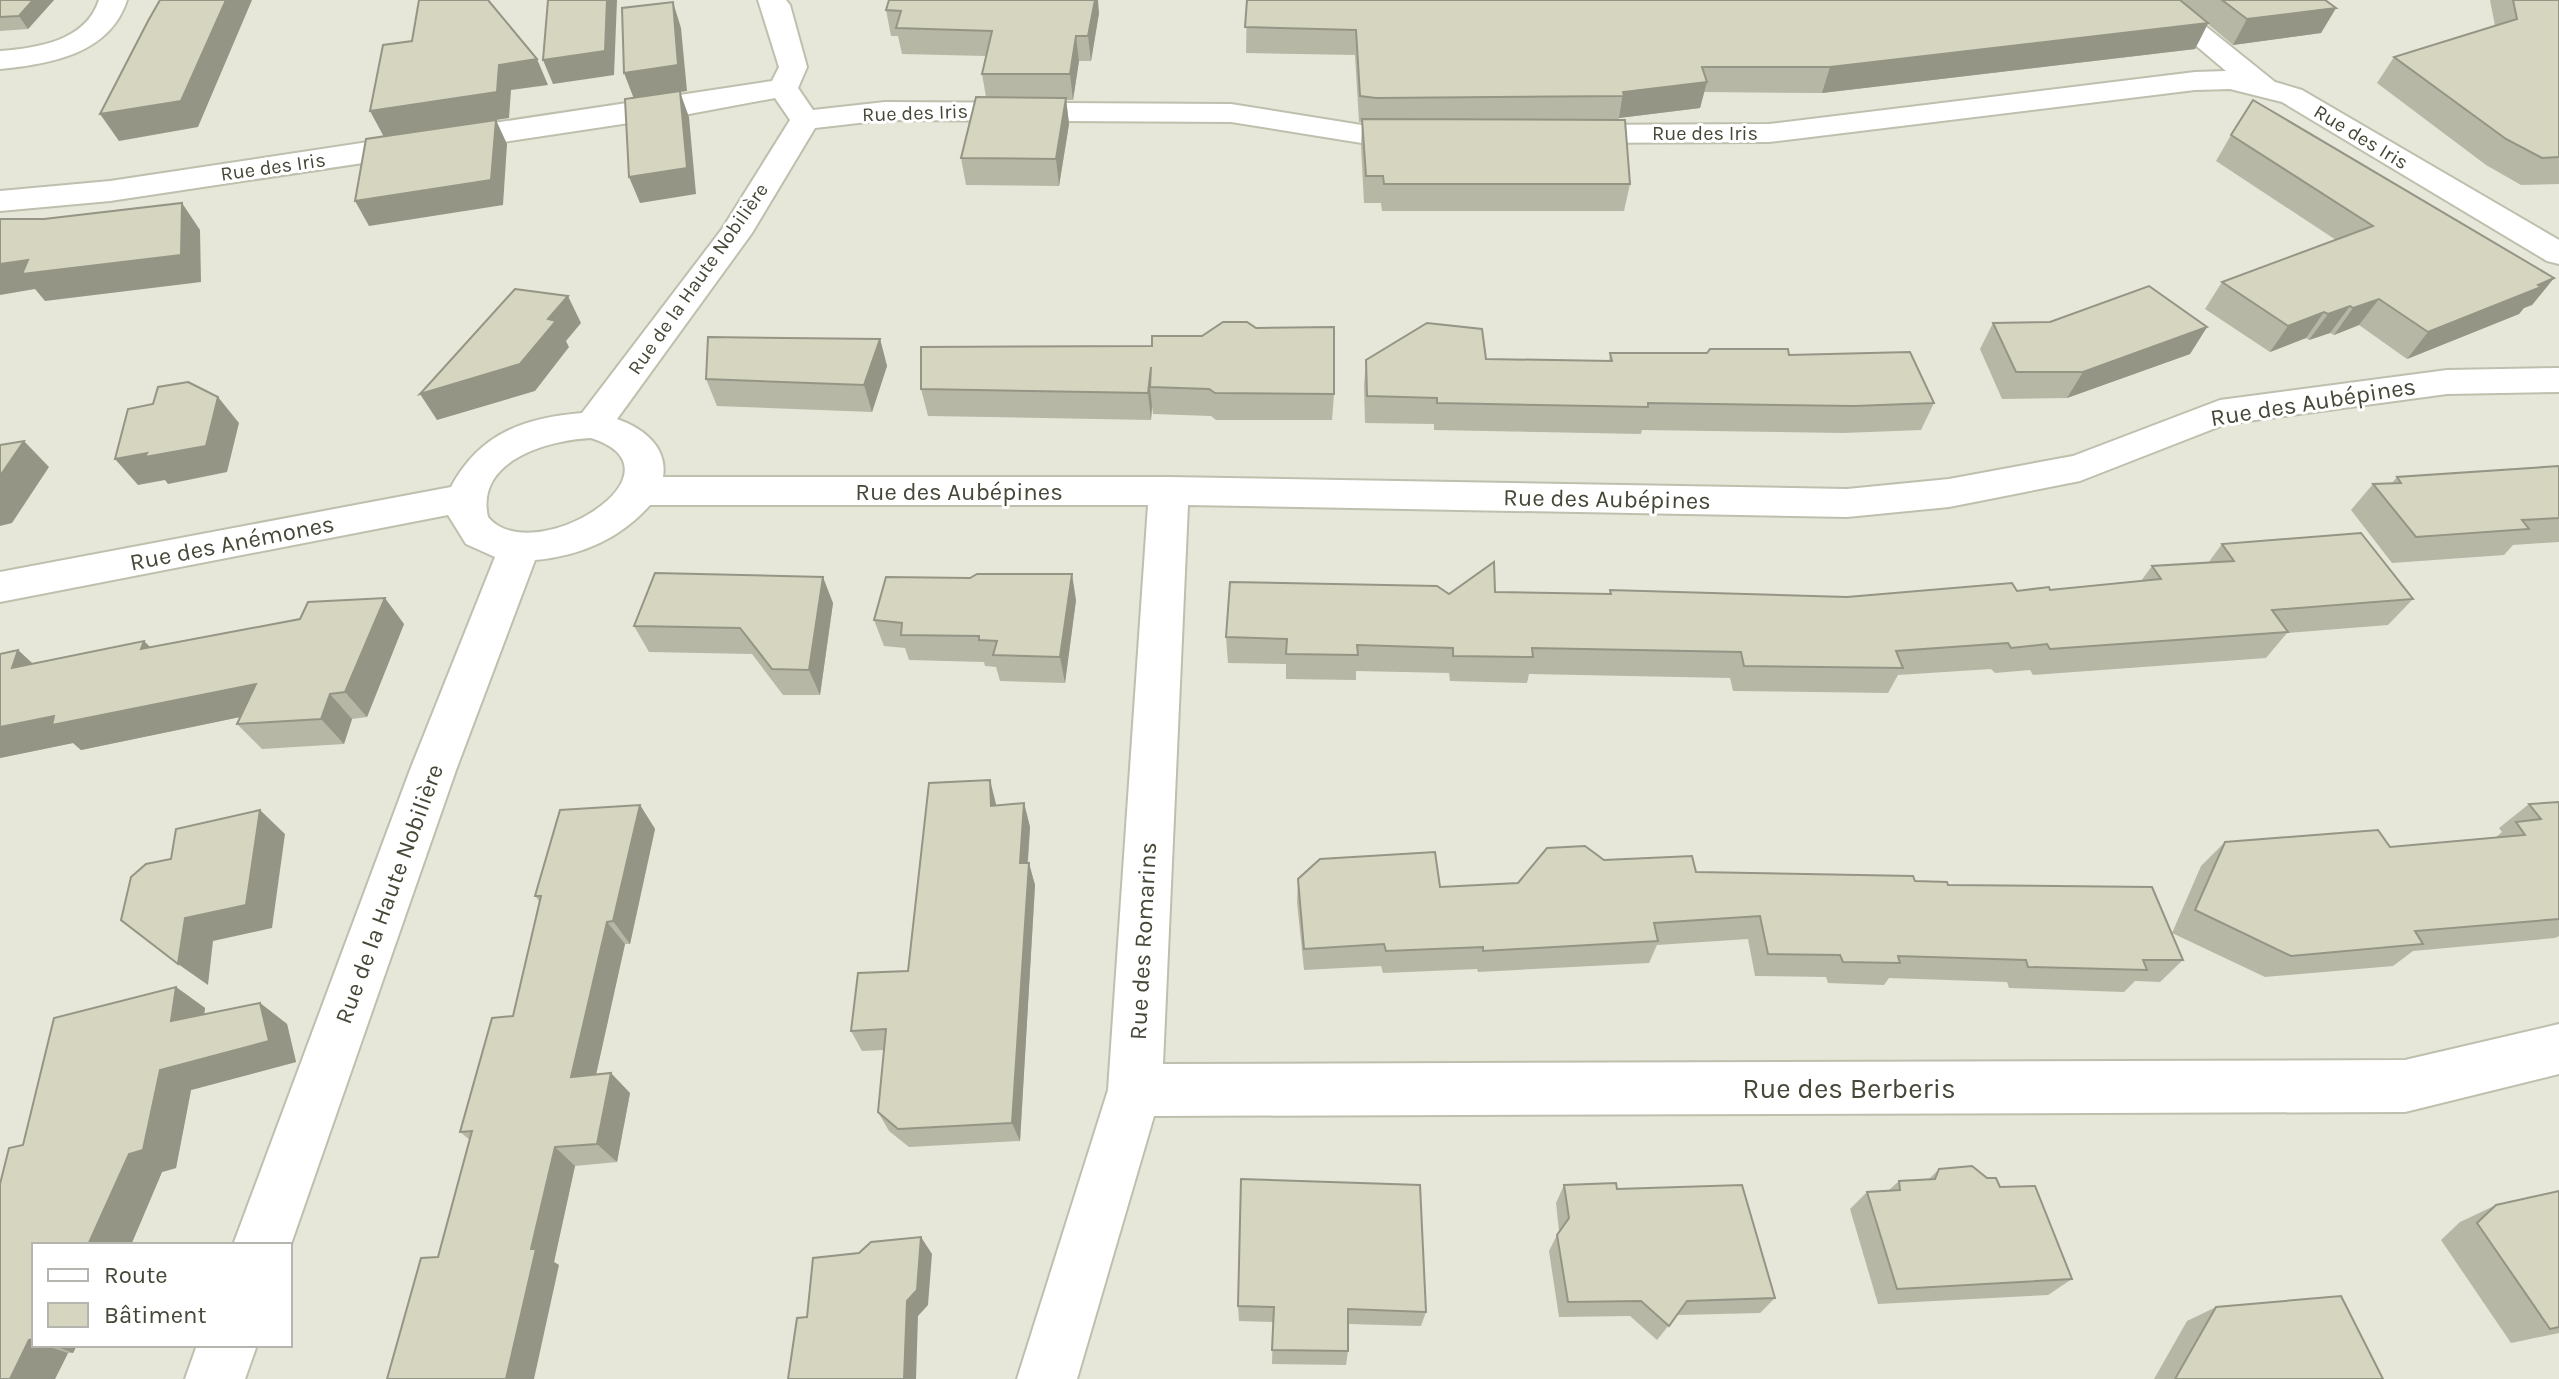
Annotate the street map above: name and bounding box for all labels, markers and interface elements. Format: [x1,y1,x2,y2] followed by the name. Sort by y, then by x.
[862,100,968,126] street label: Rue des Iris
[2310,100,2412,174] street label: Rue des Iris
[1652,122,1758,145] street label: Rue des Iris
[219,148,327,186] street label: Rue des Iris
[623,179,773,379] street label: Rue de la Haute Nobilière
[2208,372,2418,432] street label: Rue des Aubépines
[855,478,1063,506] street label: Rue des Aubépines
[1503,483,1711,515] street label: Rue des Aubépines
[127,509,337,577] street label: Rue des Anémones
[329,760,449,1028] street label: Rue de la Haute Nobilière
[1124,841,1162,1041] street label: Rue des Romarins
[1742,1072,1956,1105] street label: Rue des Berberis
[32,1243,292,1347] legend
[104,1261,168,1289] text: Route
[104,1301,207,1329] text: Bâtiment

